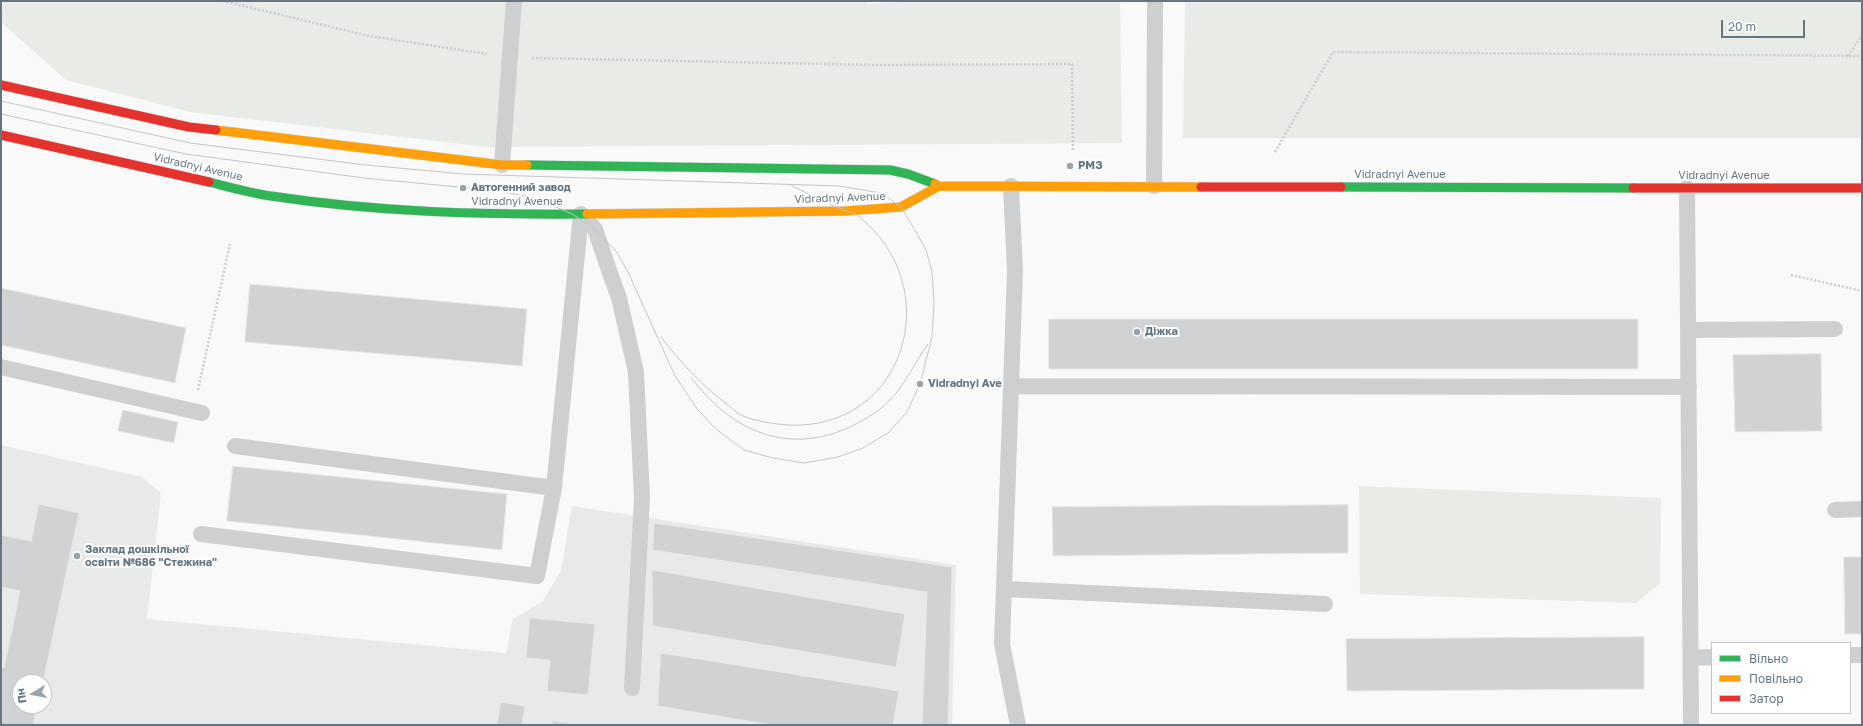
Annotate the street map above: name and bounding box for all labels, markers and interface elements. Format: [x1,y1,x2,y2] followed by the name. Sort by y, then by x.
[1723,12,1807,38] scale bar
[1728,19,1756,34] text: 20 m
[152,150,244,184] street label: Vidradnyi Avenue
[1078,159,1103,173] place label: РМЗ
[1065,161,1075,171] marker: РМЗ
[1354,168,1446,182] street label: Vidradnyi Avenue
[1678,169,1770,183] street label: Vidradnyi Avenue
[471,181,571,195] place label: Автогенний завод
[458,183,468,193] marker: Автогенний завод
[794,190,886,206] street label: Vidradnyi Avenue
[471,195,563,209] street label: Vidradnyi Avenue
[1145,325,1178,339] place label: Діжка
[1132,327,1142,337] marker: Діжка
[928,377,1002,391] place label: Vidradnyi Ave
[915,379,925,389] marker: Vidradnyi Ave
[85,543,217,569] place label: Заклад дошкільної освіти №686 "Стежина"
[72,551,82,561] marker: Заклад дошкільної освіти №686 "Стежина"
[1711,642,1851,714] legend
[1749,651,1788,666] text: Вільно
[1749,671,1803,686] text: Повільно
[12,674,52,714] north arrow
[13,687,28,704] text: Пн
[1749,691,1784,706] text: Затор

